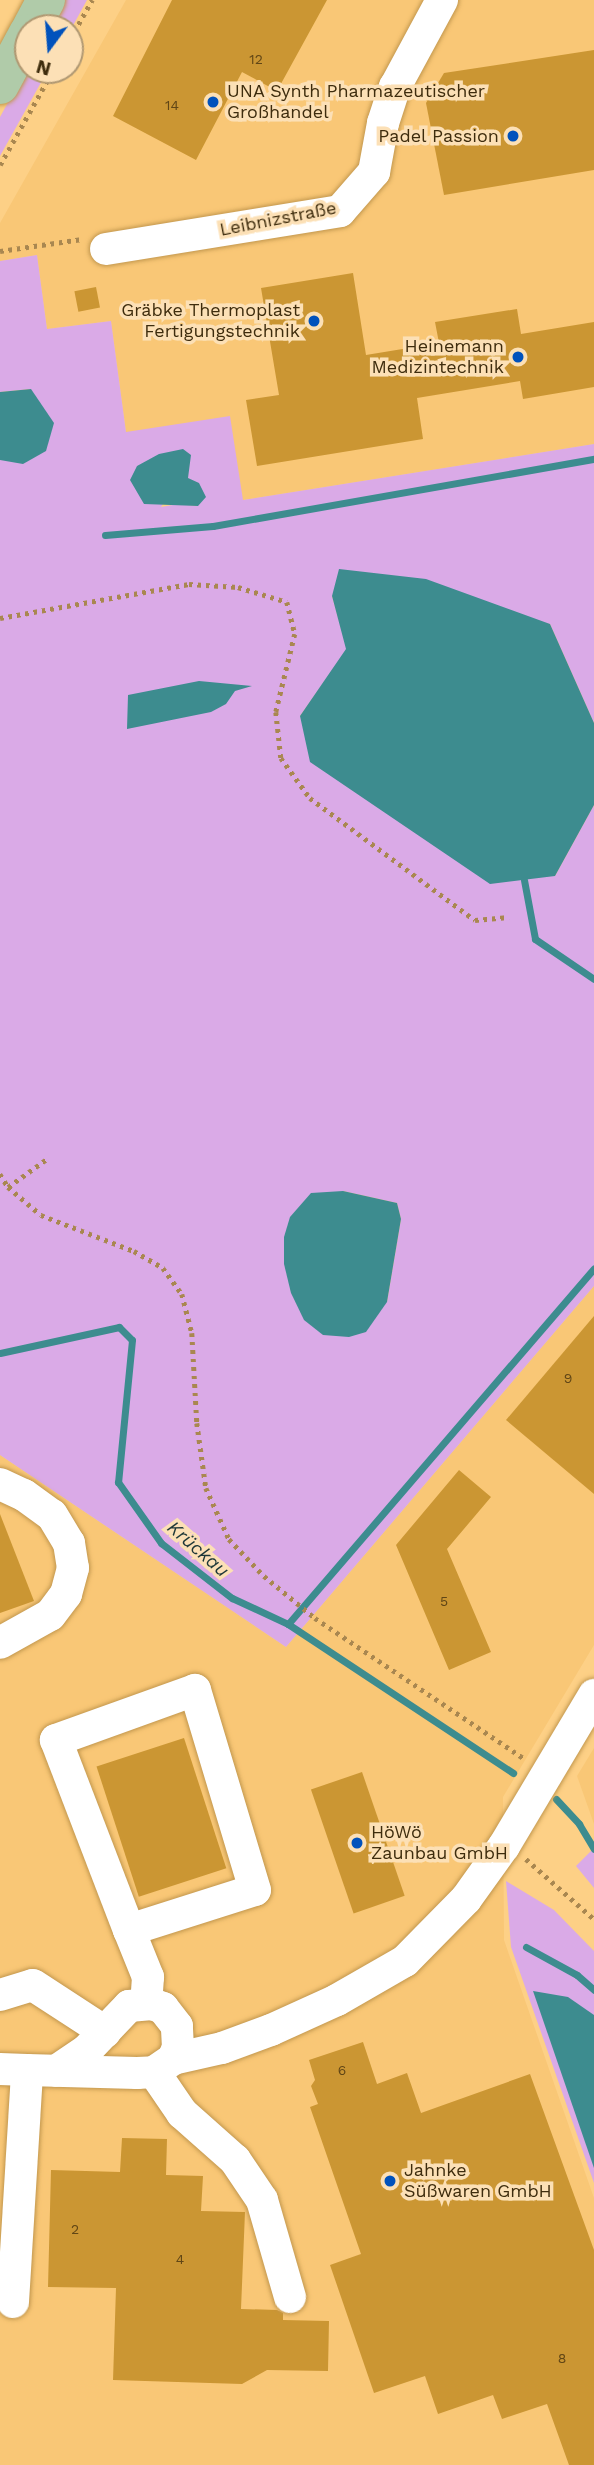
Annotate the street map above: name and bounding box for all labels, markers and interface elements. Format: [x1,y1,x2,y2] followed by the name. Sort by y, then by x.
[14,14,84,84] north arrow
[249,51,263,67] house number: 12
[34,55,54,81] text: N
[227,81,486,124] place label: UNA Synth Pharmazeutischer Großhandel
[205,94,221,110] marker: UNA Synth Pharmazeutischer Großhandel
[165,97,179,113] house number: 14
[378,125,499,147] place label: Padel Passion
[505,128,521,144] marker: Padel Passion
[218,197,338,241] street label: Leibnizstraße
[121,300,300,342] place label: Gräbke Thermoplast Fertigungstechnik
[306,313,322,329] marker: Gräbke Thermoplast Fertigungstechnik
[372,336,504,378] place label: Heinemann Medizintechnik
[510,349,526,365] marker: Heinemann Medizintechnik
[564,1370,572,1386] house number: 9
[163,1516,233,1582] water label: Krückau
[440,1593,448,1609] house number: 5
[371,1822,508,1864] place label: HöWö Zaunbau GmbH
[349,1835,365,1851] marker: HöWö Zaunbau GmbH
[338,2062,346,2078] house number: 6
[404,2160,552,2202] place label: Jahnke Süßwaren GmbH
[382,2173,398,2189] marker: Jahnke Süßwaren GmbH
[71,2221,79,2237] house number: 2
[176,2251,184,2267] house number: 4
[558,2350,566,2366] house number: 8

